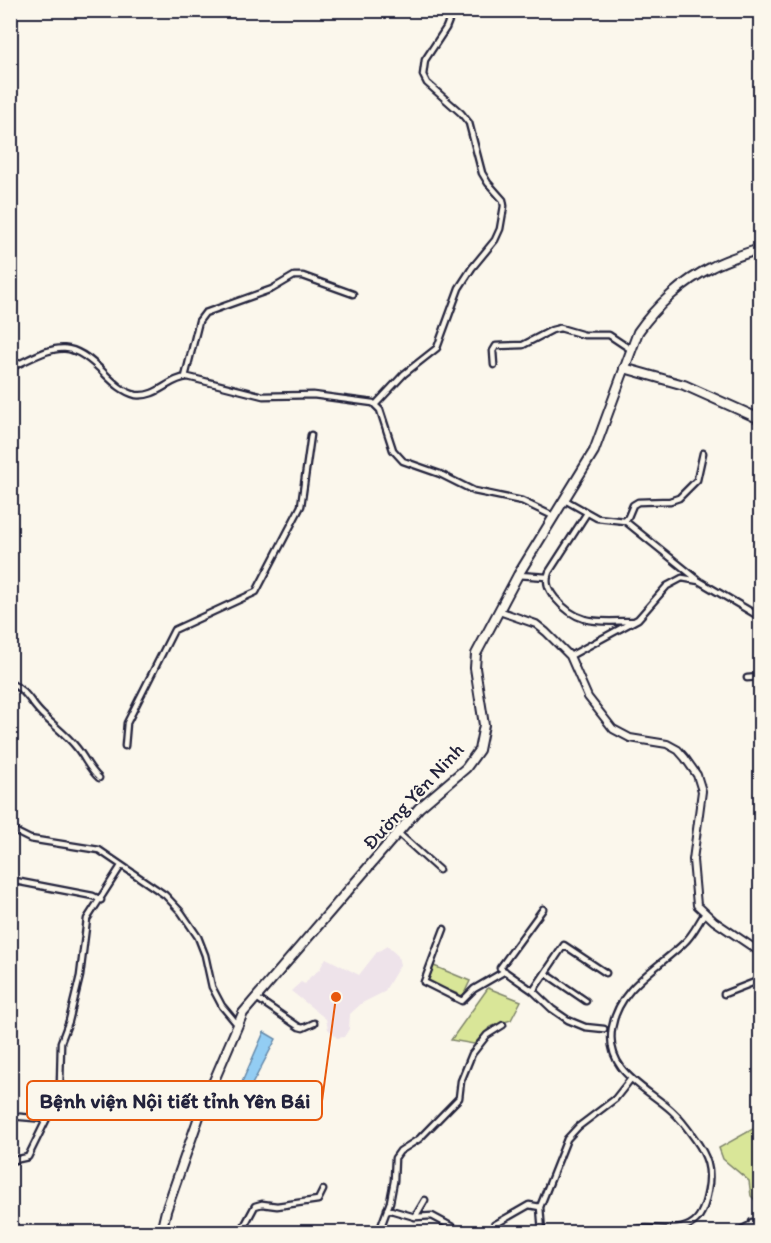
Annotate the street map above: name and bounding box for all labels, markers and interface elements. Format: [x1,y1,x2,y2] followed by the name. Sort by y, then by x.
[357,738,469,854] street label: Đường Yên Ninh
[27,1081,322,1120] callout: Bệnh viện Nội tiết tỉnh Yên Bái
[40,1088,310,1113] text: Bệnh viện Nội tiết tỉnh Yên Bái

